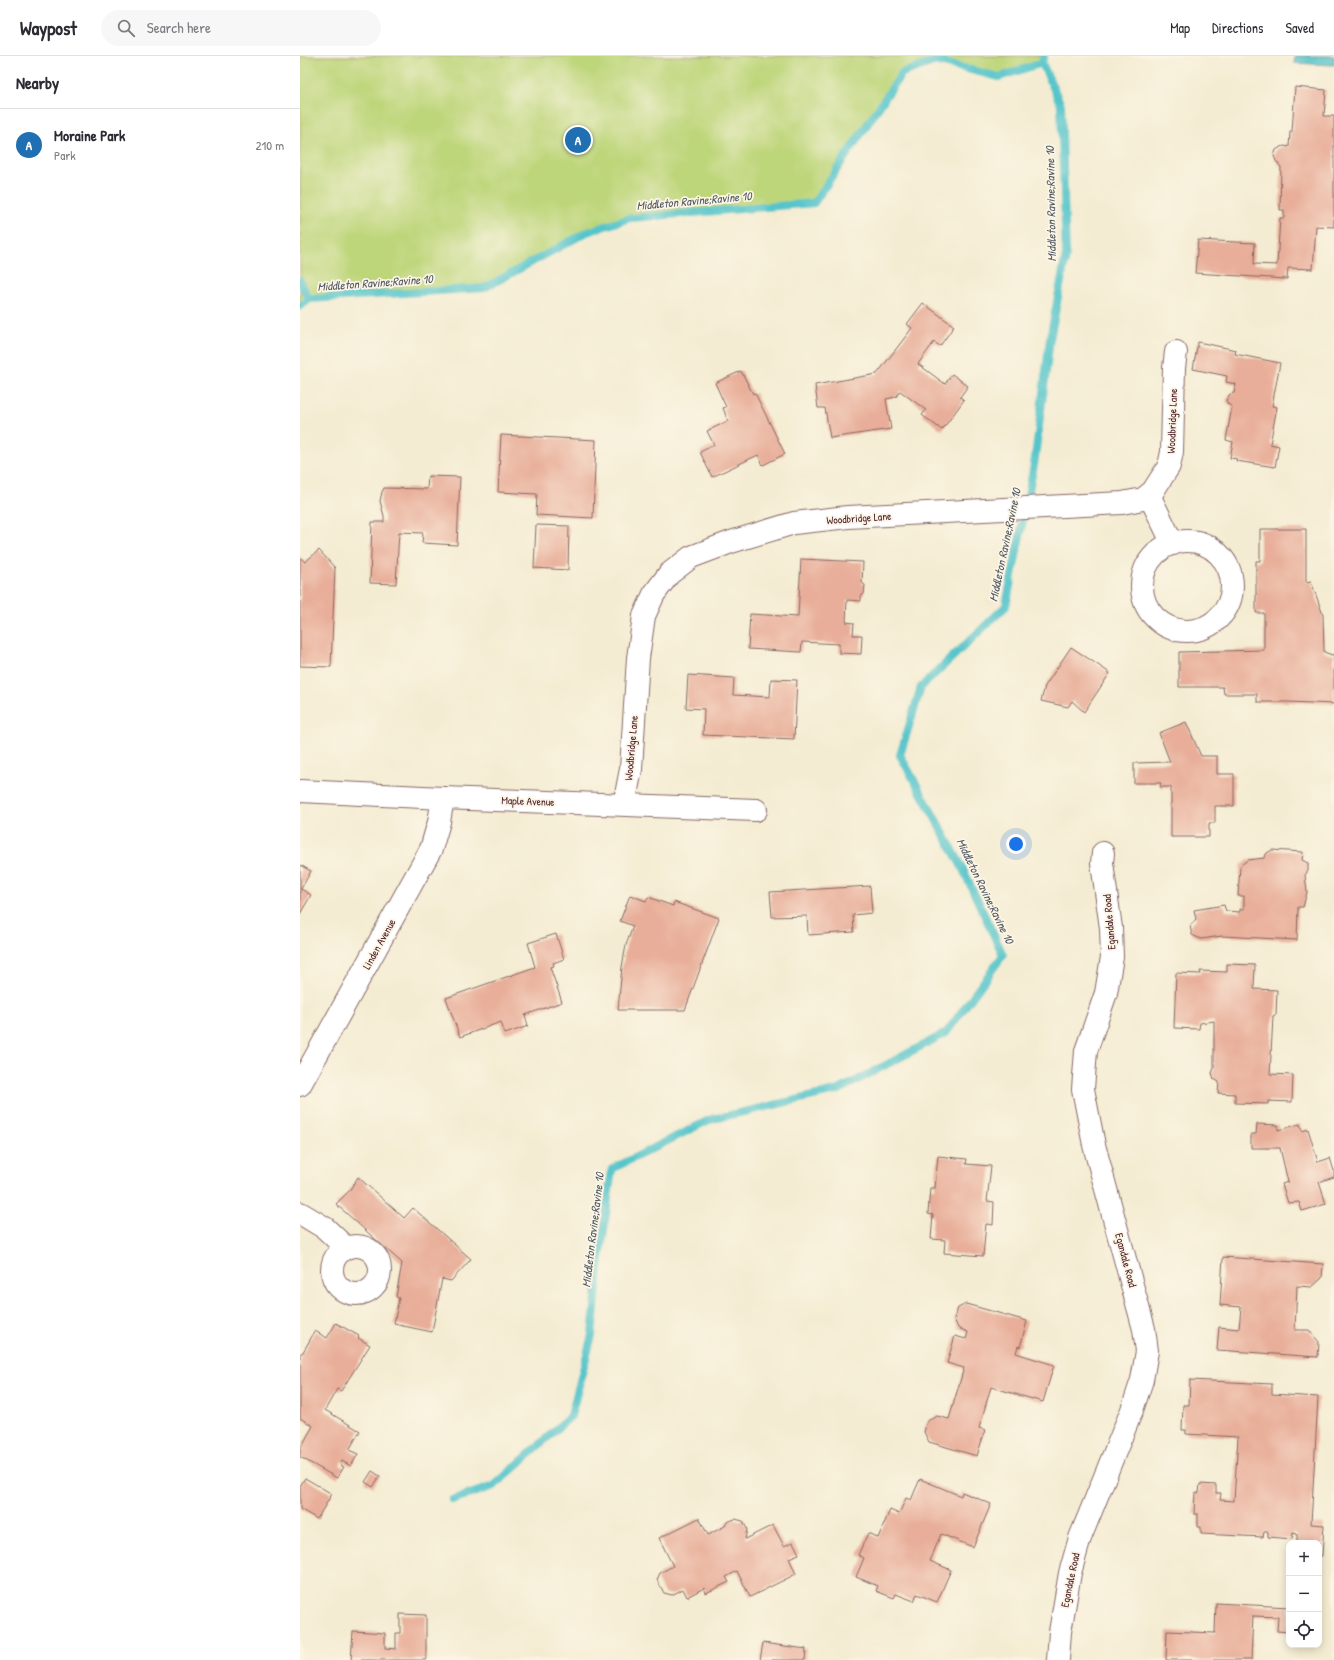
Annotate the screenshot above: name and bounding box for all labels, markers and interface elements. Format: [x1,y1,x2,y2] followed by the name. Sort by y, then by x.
[101,10,381,46] search box
[20,15,77,41] text: Waypost
[115,17,137,39] icon: search
[147,17,211,38] text: Search here
[1170,18,1190,37] text: Map
[1212,18,1263,37] text: Directions
[1285,18,1314,37] text: Saved
[16,71,59,94] text: Nearby
[54,125,125,146] text: Moraine Park
[565,125,591,155] pin: A
[26,136,32,154] text: A
[256,136,284,154] text: 210 m
[1041,145,1060,262] water label: Middleton Ravine;Ravine 10
[54,146,76,164] text: Park
[636,187,754,214] water label: Middleton Ravine;Ravine 10
[317,270,435,295] water label: Middleton Ravine;Ravine 10
[1164,388,1180,454] street label: Woodbridge Lane
[984,485,1025,603] water label: Middleton Ravine;Ravine 10
[826,509,893,527] street label: Woodbridge Lane
[621,714,641,781] street label: Woodbridge Lane
[501,793,555,809] street label: Maple Avenue
[1006,834,1026,854] your location
[953,835,1019,948] water label: Middleton Ravine;Ravine 10
[1100,893,1118,950] street label: Egandale Road
[359,916,399,972] street label: Linden Avenue
[577,1170,608,1288] water label: Middleton Ravine;Ravine 10
[1112,1231,1140,1289] street label: Egandale Road
[1286,1540,1322,1648] map controls
[1286,1540,1322,1576] button: +
[1057,1551,1083,1609] street label: Egandale Road
[1286,1576,1322,1612] button: −
[1286,1612,1322,1648] button: locate

